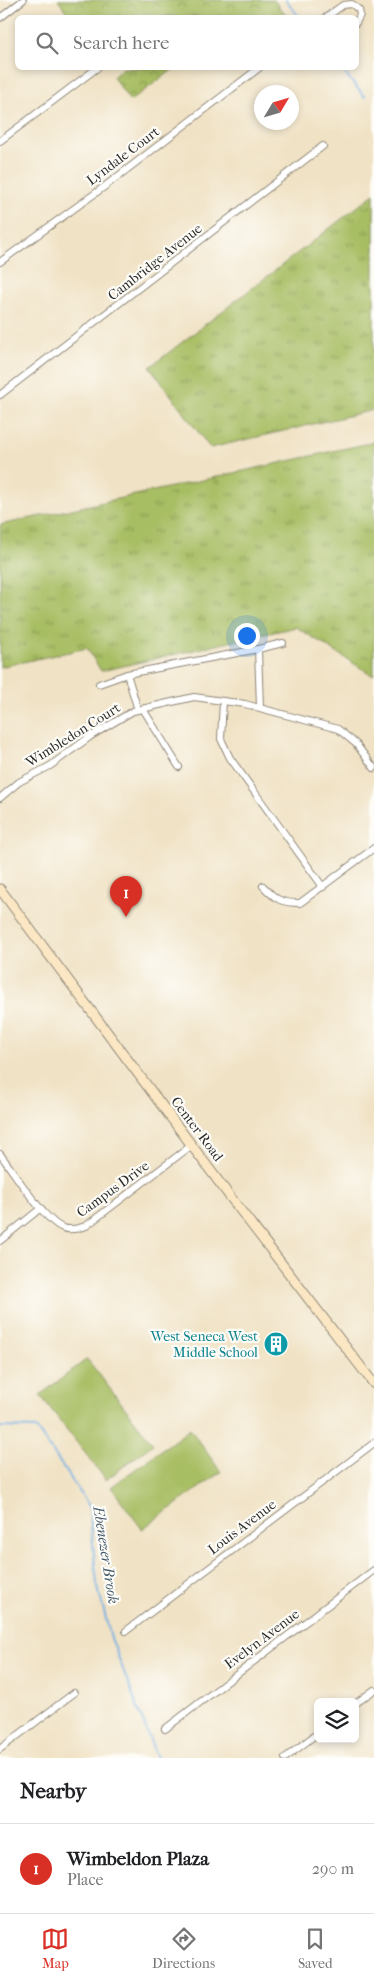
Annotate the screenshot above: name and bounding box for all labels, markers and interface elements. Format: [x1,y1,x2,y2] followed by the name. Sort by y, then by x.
[15,15,359,70] search box
[33,29,61,57] icon: search
[73,32,169,54] text: Search here
[254,85,299,130] north arrow
[83,123,163,189] street label: Lyndale Court
[104,220,206,304] street label: Cambridge Avenue
[234,623,260,649] your location
[22,699,123,771] street label: Wimbledon Court
[110,876,142,917] pin: 1
[167,1093,227,1165] street label: Center Road
[73,1157,153,1221] street label: Campus Drive
[149,1328,258,1361] place label: West Seneca West Middle School
[263,1331,289,1357] building icon: West Seneca West Middle School
[205,1496,279,1558] street label: Louis Avenue
[89,1504,123,1605] water label: Ebenezer Brook
[221,1605,303,1673] street label: Evelyn Avenue
[314,1698,359,1743] map controls
[314,1698,359,1743] button: layers
[20,1779,86,1803] text: Nearby
[67,1848,209,1870] text: Wimbeldon Plaza
[33,1859,39,1878] text: 1
[312,1859,354,1878] text: 290 m
[67,1870,103,1889] text: Place
[41,1925,69,1972] tab: Map
[152,1925,215,1972] tab: Directions
[298,1925,333,1972] tab: Saved

